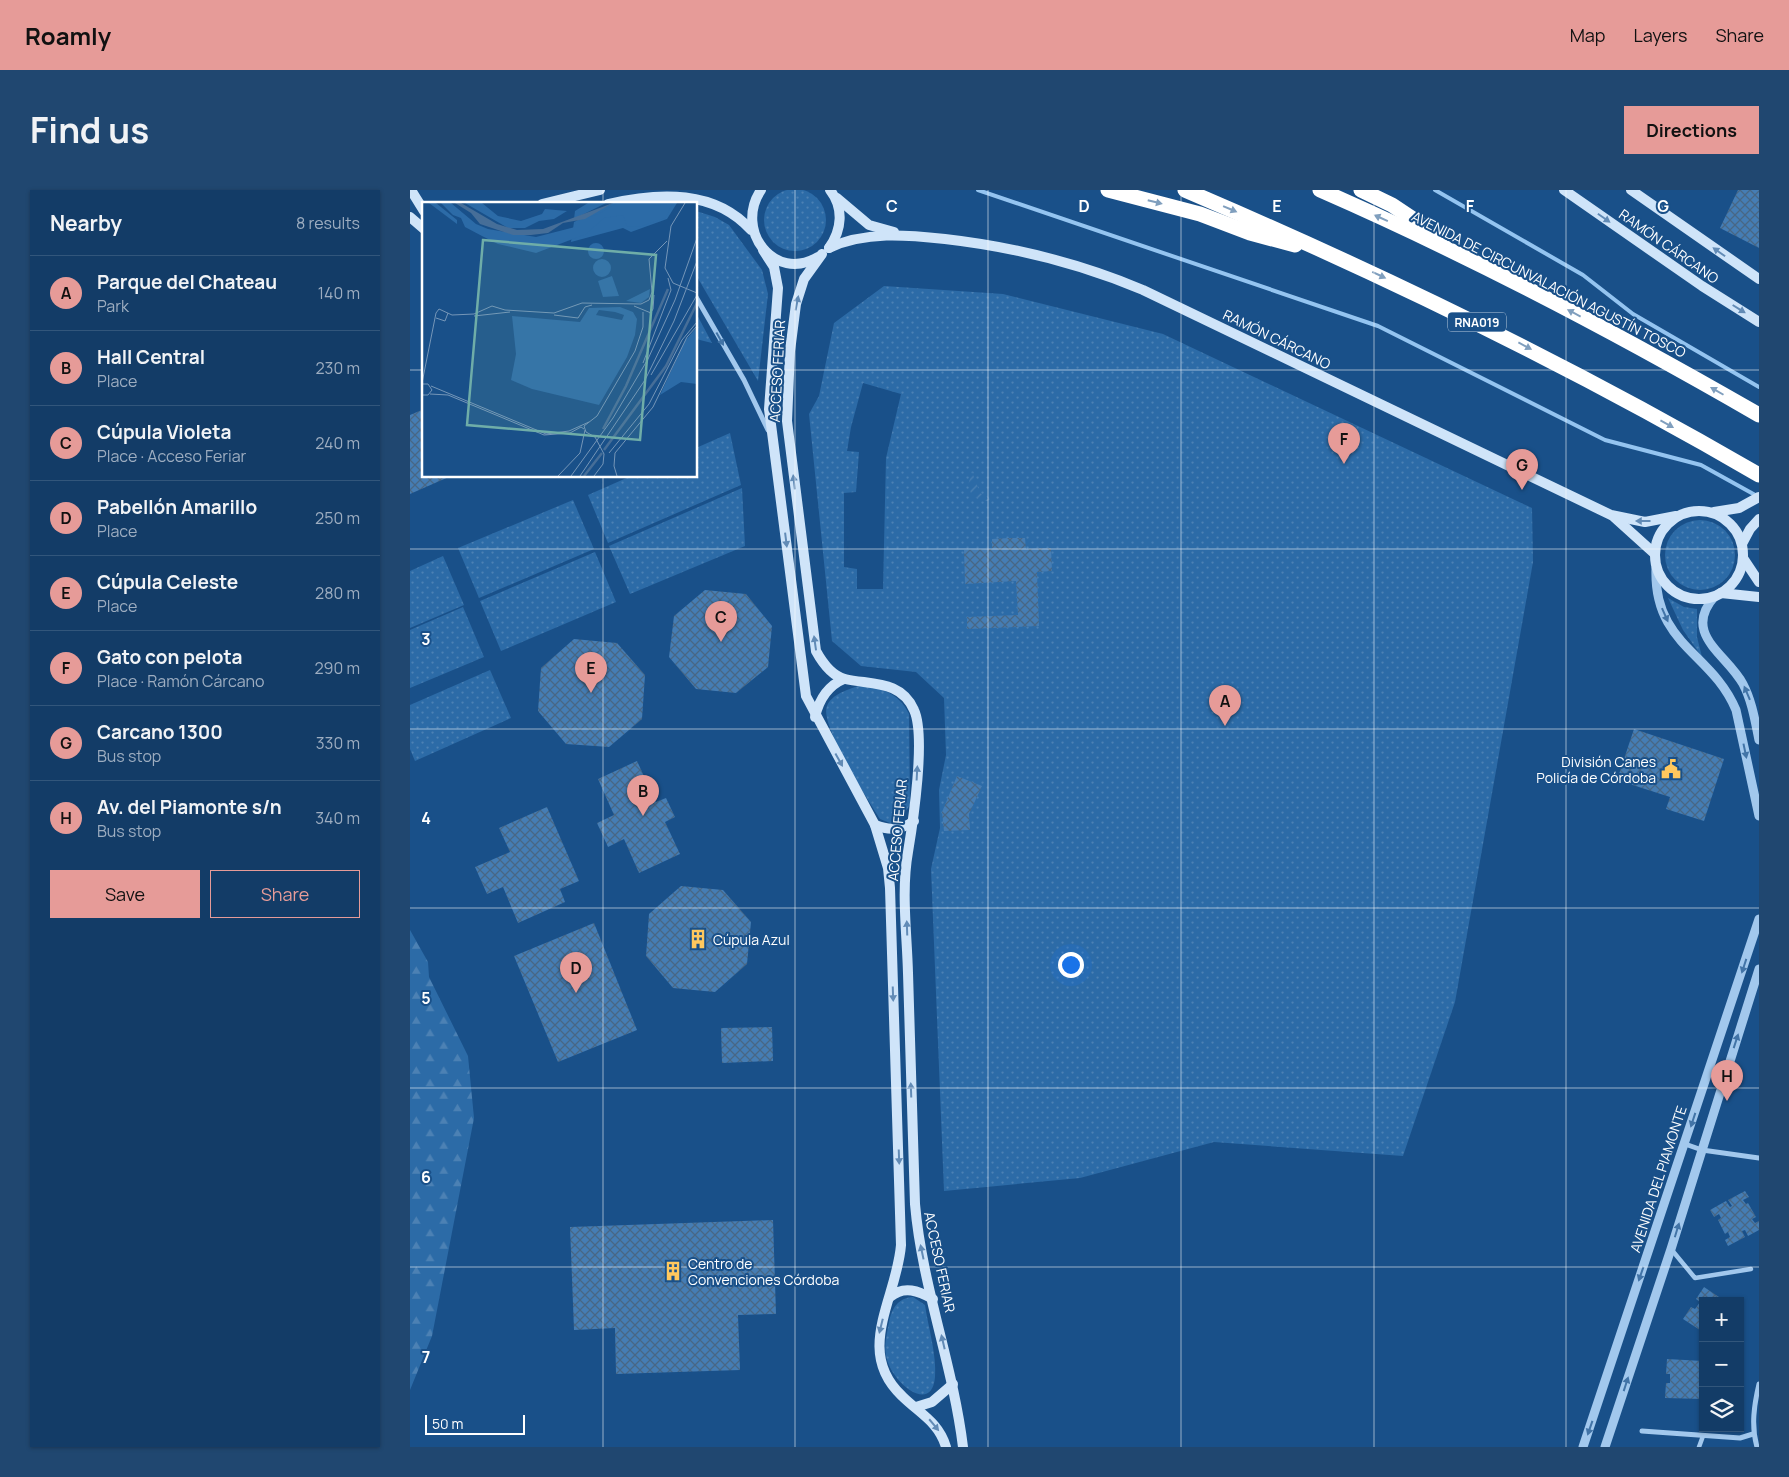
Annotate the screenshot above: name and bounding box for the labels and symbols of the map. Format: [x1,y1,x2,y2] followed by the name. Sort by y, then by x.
[886,195,898,217] text: C
[1078,195,1090,217] text: D
[1272,195,1282,217] text: E
[1466,195,1475,217] text: F
[1147,198,1162,206] one-way arrow
[422,202,698,478] inset map
[1615,204,1723,288] street label: RAMÓN CÁRCANO
[1223,206,1237,214] one-way arrow
[1409,207,1689,361] street label: AVENIDA DE CIRCUNVALACIÓN AGUSTÍN TOSCO
[1374,213,1388,221] one-way arrow
[1597,213,1611,223] one-way arrow
[1713,246,1726,257] one-way arrow
[1372,271,1386,279] one-way arrow
[793,294,801,310] one-way arrow
[1220,305,1334,373] street label: RAMÓN CÁRCANO
[1732,305,1745,314] one-way arrow
[1567,309,1581,317] one-way arrow
[1448,312,1506,332] road number: RNA019
[765,319,789,423] street label: ACCESO FERIAR
[716,332,724,347] one-way arrow
[1517,342,1532,350] one-way arrow
[1710,386,1723,395] one-way arrow
[1661,419,1674,428] one-way arrow
[1328,423,1360,464] pin: F
[1506,449,1538,490] pin: G
[790,473,798,489] one-way arrow
[1635,517,1651,525] one-way arrow
[782,533,790,549] one-way arrow
[705,601,737,642] pin: C
[1661,608,1669,622] one-way arrow
[421,628,431,650] text: 3
[811,634,819,650] one-way arrow
[575,652,607,693] pin: E
[1209,685,1241,726] pin: A
[1743,685,1750,700] one-way arrow
[1741,744,1749,759] one-way arrow
[1536,752,1656,787] place label: División Canes Policía de Córdoba
[835,753,843,767] one-way arrow
[1660,758,1682,780] public building icon: División Canes Policía de Córdoba
[913,764,921,780] one-way arrow
[627,775,659,816] pin: B
[883,778,911,882] street label: ACCESO FERIAR
[421,807,431,829] text: 4
[903,919,911,935] one-way arrow
[687,928,709,950] building icon: Cúpula Azul
[713,930,790,949] place label: Cúpula Azul
[560,952,592,993] pin: D
[1058,952,1084,978] your location
[1739,958,1747,973] one-way arrow
[421,987,431,1009] text: 5
[890,987,898,1003] one-way arrow
[1733,1034,1741,1049] one-way arrow
[1711,1060,1743,1101] pin: H
[907,1082,915,1098] one-way arrow
[1625,1103,1691,1255] street label: AVENIDA DEL PIAMONTE
[1688,1113,1696,1128] one-way arrow
[895,1149,903,1165] one-way arrow
[421,1166,431,1188] text: 6
[920,1210,960,1314] street label: ACCESO FERIAR
[1674,1222,1682,1237] one-way arrow
[918,1244,926,1260] one-way arrow
[688,1254,839,1289] place label: Centro de Convenciones Córdoba
[662,1260,684,1282] building icon: Centro de Convenciones Córdoba
[1637,1267,1645,1282] one-way arrow
[877,1318,885,1333] one-way arrow
[939,1334,947,1349] one-way arrow
[422,1346,430,1368] text: 7
[1622,1376,1630,1391] one-way arrow
[425,1412,525,1435] scale bar
[929,1418,940,1431] one-way arrow
[1585,1421,1593,1436] one-way arrow

